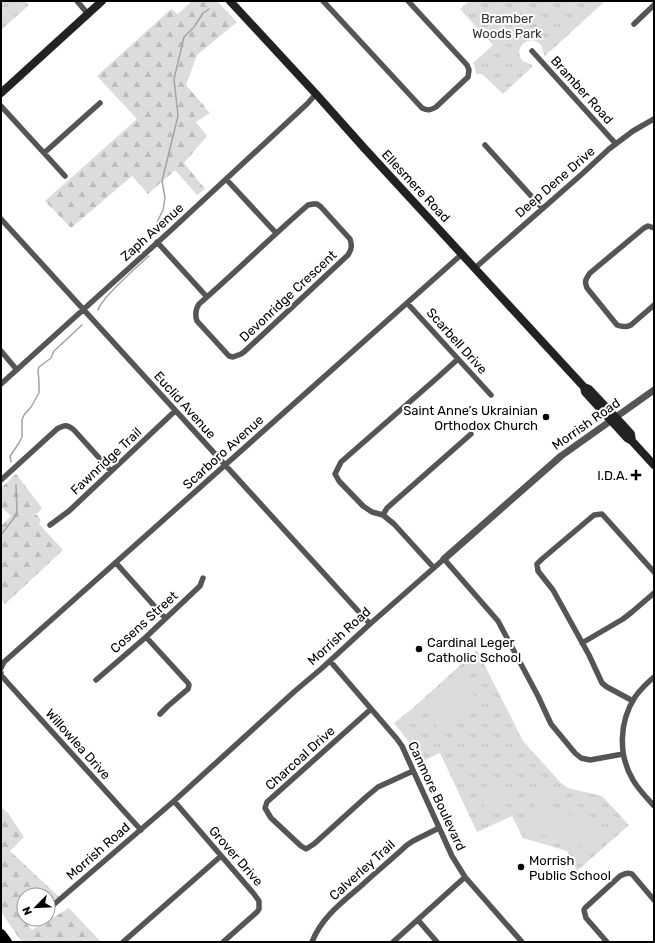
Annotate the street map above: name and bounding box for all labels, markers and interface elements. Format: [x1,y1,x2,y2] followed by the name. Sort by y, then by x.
[472,11,542,41] park label: Bramber Woods Park
[548,53,616,127] street label: Bramber Road
[512,143,598,221] street label: Deep Dene Drive
[379,147,453,225] street label: Ellesmere Road
[118,200,186,264] street label: Zaph Avenue
[236,247,340,346] street label: Devonridge Crescent
[424,305,490,377] street label: Scarbell Drive
[151,368,219,442] street label: Euclid Avenue
[549,395,623,453] street label: Morrish Road
[403,403,538,433] place label: Saint Anne’s Ukrainian Orthodox Church
[180,412,266,492] street label: Scarboro Avenue
[541,412,551,422] marker: Saint Anne’s Ukrainian Orthodox Church
[68,424,145,498] street label: Fawnridge Trail
[597,468,628,483] place label: I.D.A.
[631,470,641,480] marker: I.D.A.
[107,588,181,656] street label: Cosens Street
[304,604,374,668] street label: Morrish Road
[427,635,521,665] place label: Cardinal Leger Catholic School
[414,644,424,654] marker: Cardinal Leger Catholic School
[42,706,114,782] street label: Willowlea Drive
[262,723,338,793] street label: Charcoal Drive
[405,739,469,853] street label: Canmore Boulevard
[63,819,133,883] street label: Morrish Road
[206,823,266,889] street label: Grover Drive
[326,837,398,903] street label: Calverley Trail
[529,853,611,883] place label: Morrish Public School
[516,862,526,872] marker: Morrish Public School
[16,887,56,927] north arrow
[20,905,35,917] text: N

